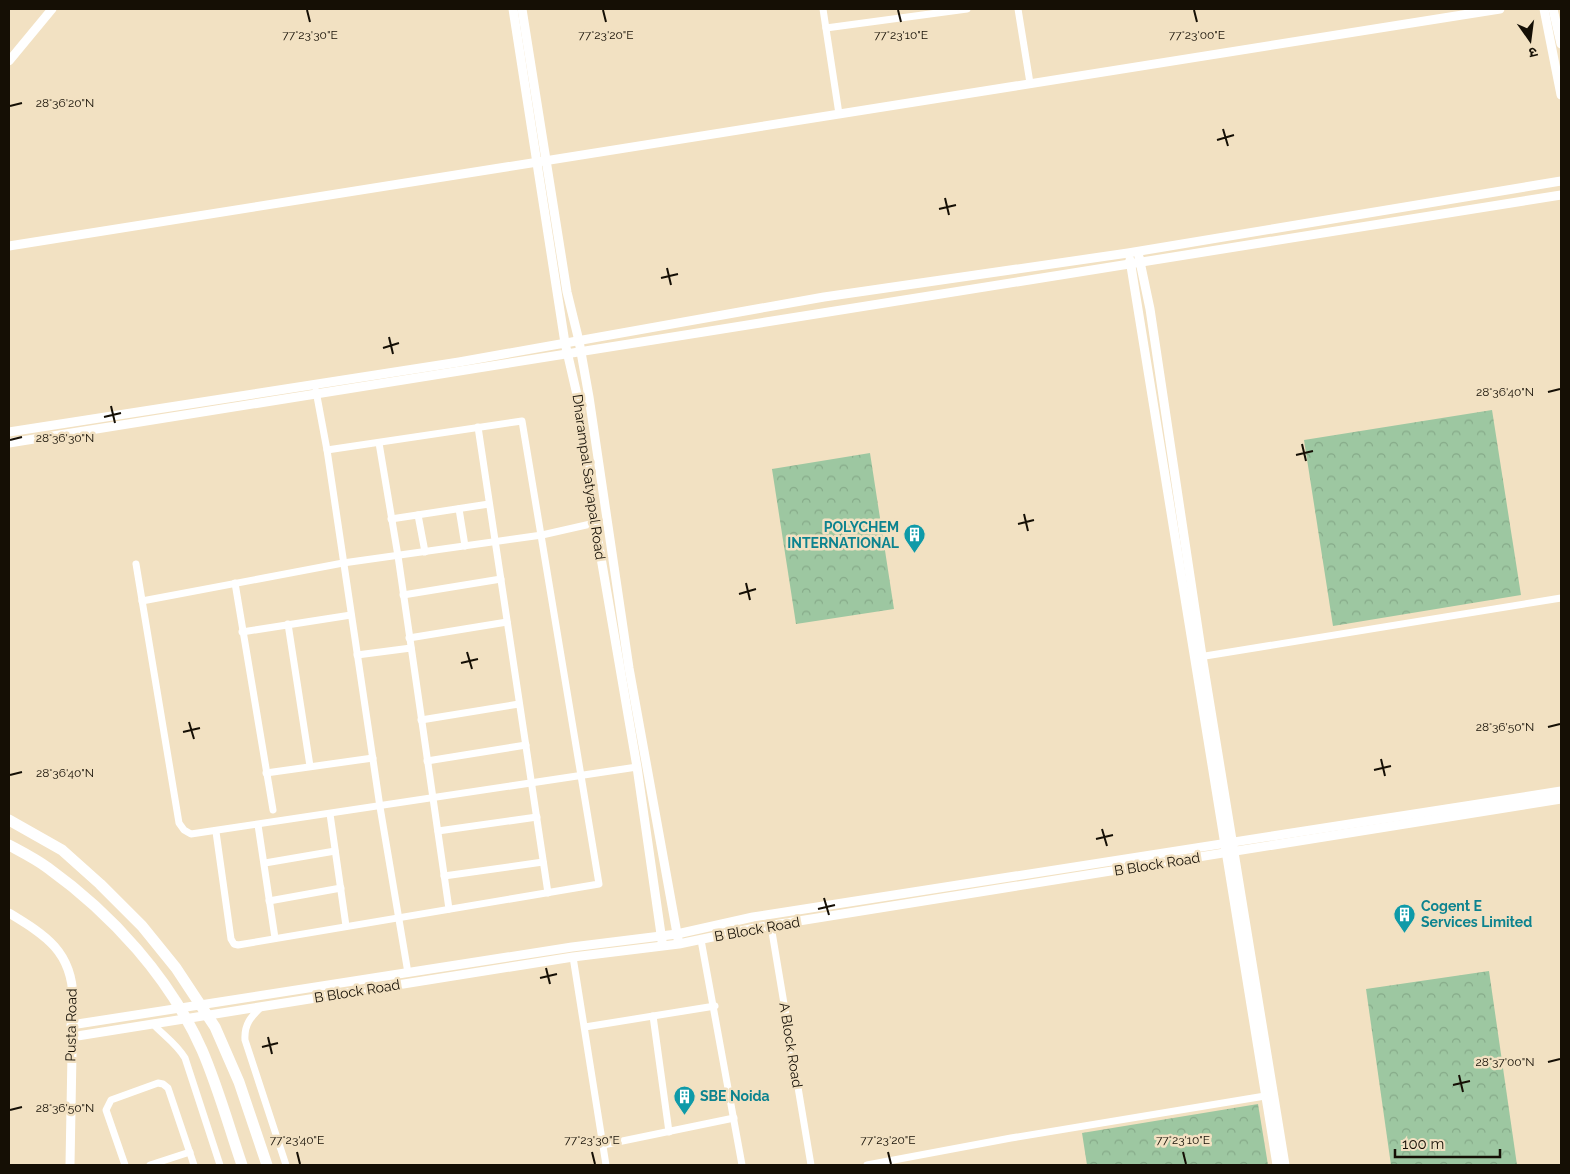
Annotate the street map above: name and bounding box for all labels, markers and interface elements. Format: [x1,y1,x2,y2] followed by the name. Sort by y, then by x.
[1505,15,1555,65] north arrow
[282,28,338,42] text: 77°23'30"E
[578,28,634,42] text: 77°23'20"E
[874,28,928,42] text: 77°23'10"E
[1169,28,1225,42] text: 77°23'00"E
[1526,44,1539,62] text: उ
[36,96,94,110] text: 28°36'20"N
[1476,385,1534,399] text: 28°36'40"N
[569,393,609,561] street label: Dharampal Satyapal Road
[36,431,94,445] text: 28°36'30"N
[787,519,900,551] place label: POLYCHEM INTERNATIONAL
[903,523,927,554] building icon: POLYCHEM INTERNATIONAL
[1476,720,1534,734] text: 28°36'50"N
[36,766,94,780] text: 28°36'40"N
[1113,849,1201,879] street label: B Block Road
[1421,898,1532,930] place label: Cogent E Services Limited
[1393,902,1417,933] building icon: Cogent E Services Limited
[713,914,801,944] street label: B Block Road
[313,976,401,1006] street label: B Block Road
[62,988,80,1062] street label: Pusta Road
[776,1001,806,1089] street label: A Block Road
[1476,1055,1534,1069] text: 28°37'00"N
[672,1084,696,1115] building icon: SBE Noida
[700,1088,770,1104] place label: SBE Noida
[36,1101,94,1115] text: 28°36'50"N
[1395,1126,1500,1158] scale bar
[270,1133,324,1147] text: 77°23'40"E
[564,1133,620,1147] text: 77°23'30"E
[860,1133,916,1147] text: 77°23'20"E
[1156,1133,1210,1147] text: 77°23'10"E
[1402,1135,1444,1153] text: 100 m

